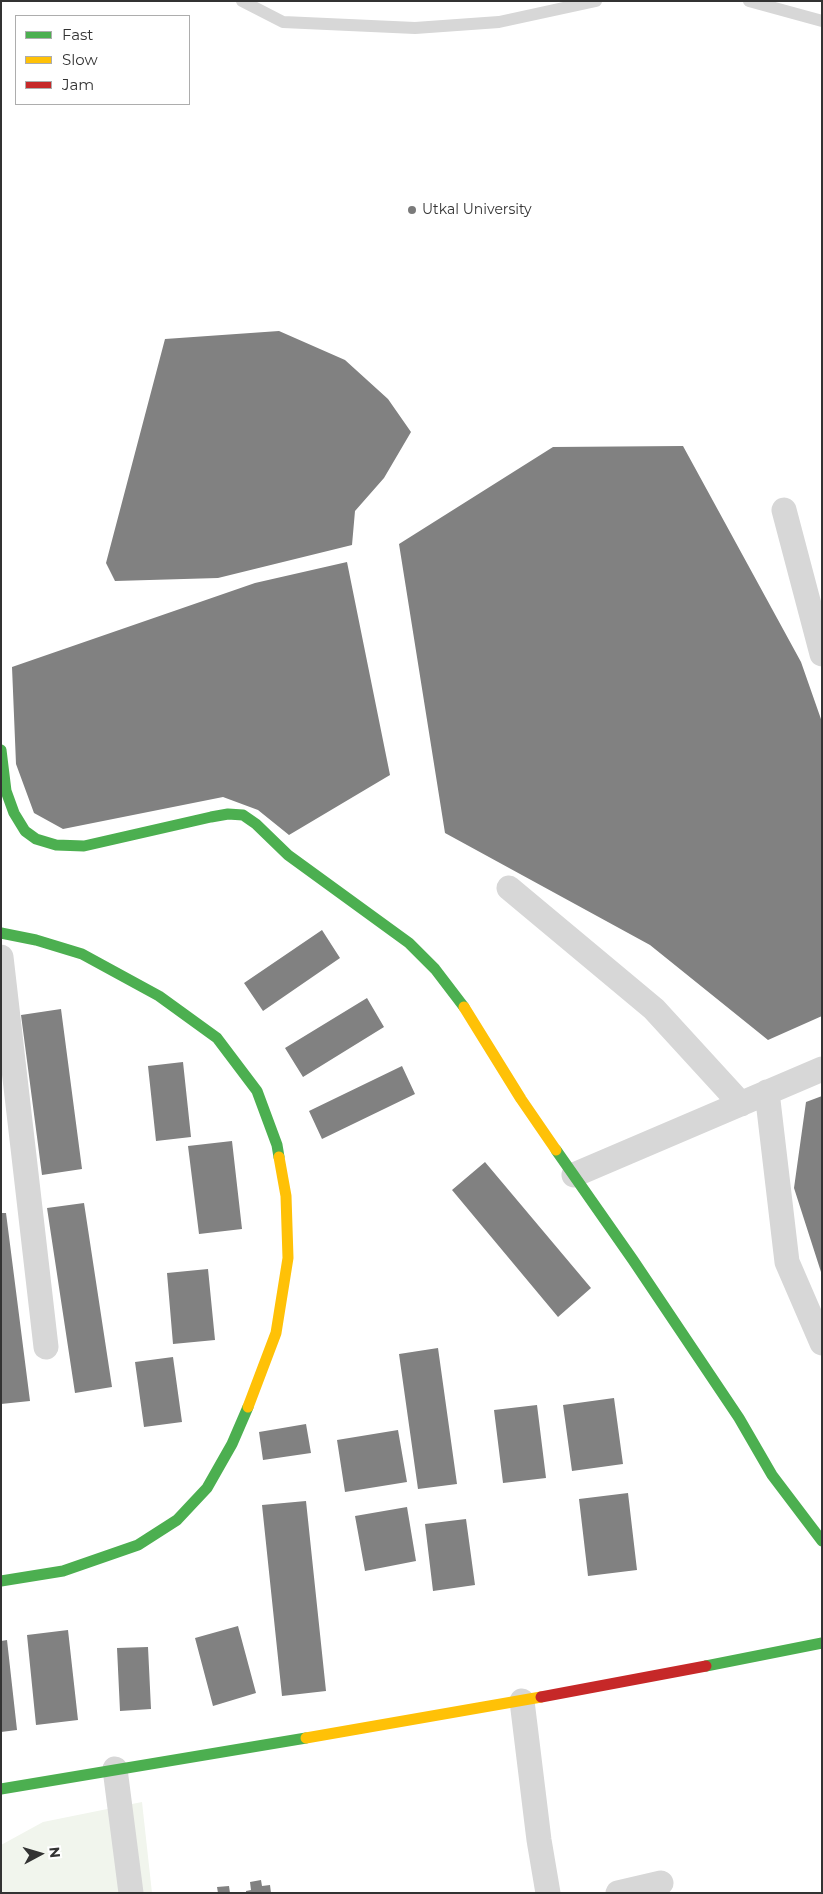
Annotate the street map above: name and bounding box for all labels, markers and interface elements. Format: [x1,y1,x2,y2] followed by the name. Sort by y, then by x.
[15,15,190,105] legend
[62,25,93,44] text: Fast
[62,50,98,69] text: Slow
[62,75,94,94] text: Jam
[422,202,532,218] place label: Utkal University
[406,204,418,216] marker: Utkal University
[15,1829,65,1879] north arrow
[45,1846,64,1859] text: N

